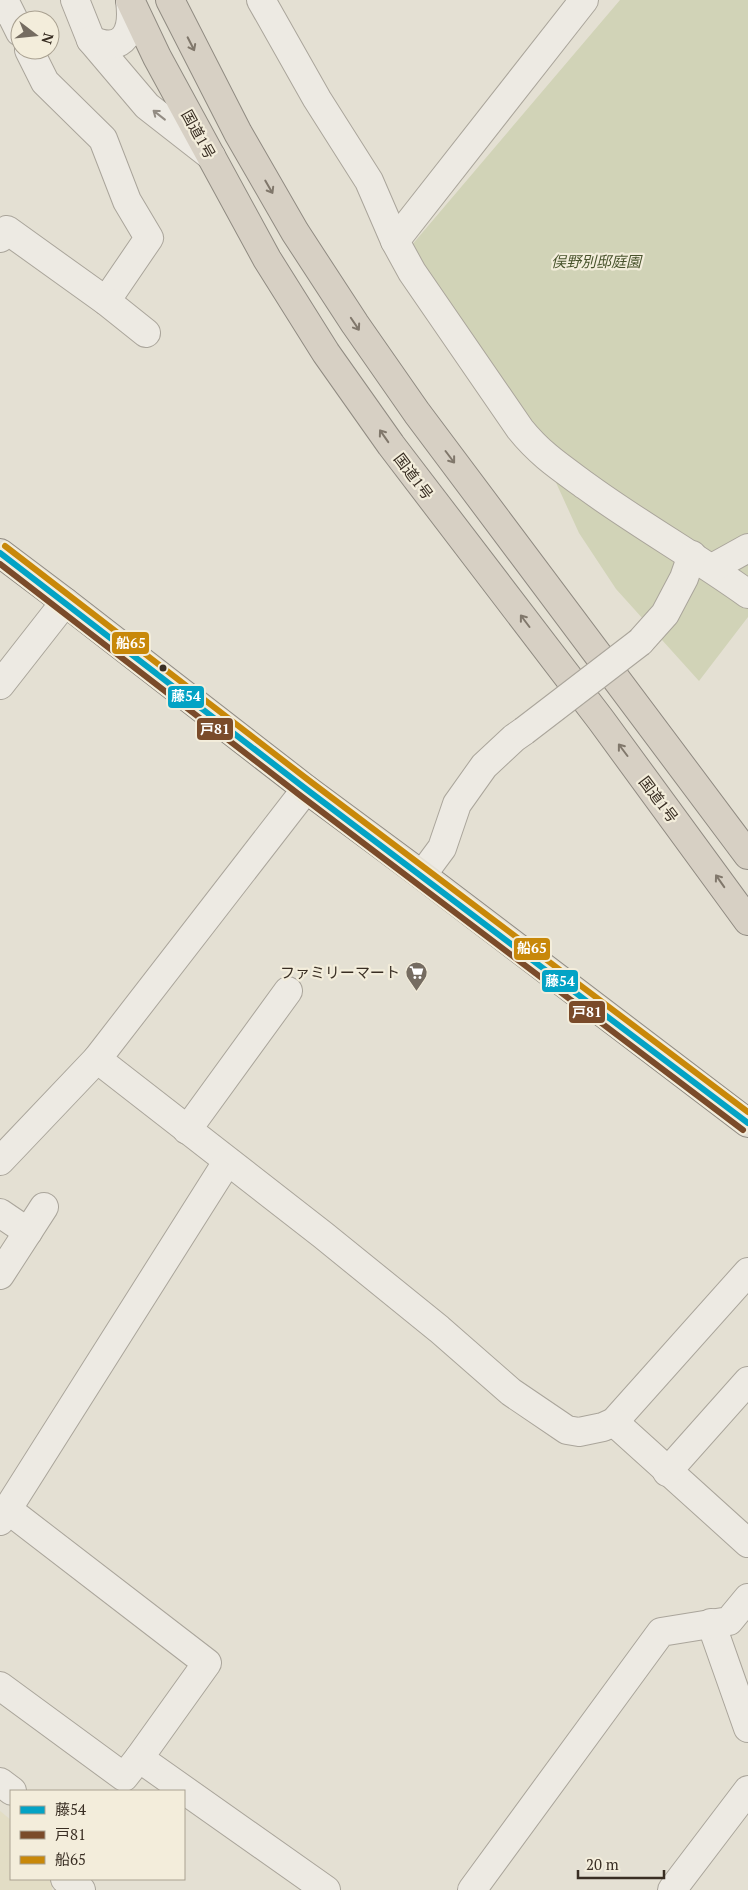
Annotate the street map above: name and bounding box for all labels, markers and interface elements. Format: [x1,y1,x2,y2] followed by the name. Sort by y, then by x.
[10,10,60,60] north arrow
[37,31,59,47] text: N
[187,36,197,51] one-way arrow
[177,106,221,162] street label: 国道1号
[153,110,166,121] one-way arrow
[264,179,274,194] one-way arrow
[551,251,643,271] park label: 俣野別邸庭園
[350,317,360,331] one-way arrow
[379,429,389,443] one-way arrow
[390,449,438,503] street label: 国道1号
[444,450,455,463] one-way arrow
[520,614,530,628] one-way arrow
[111,631,150,655] line badge: 船65
[116,633,146,652] text: 船65
[158,663,168,673] unlabelled marker
[167,685,205,709] line badge: 藤54
[171,686,201,705] text: 藤54
[196,717,234,741] line badge: 戸81
[200,719,230,738] text: 戸81
[618,744,629,757] one-way arrow
[635,772,683,826] street label: 国道1号
[715,874,725,888] one-way arrow
[513,937,551,961] line badge: 船65
[517,938,547,957] text: 船65
[404,960,428,991] supermarket icon: ファミリーマート
[280,962,400,982] place label: ファミリーマート
[541,969,579,993] line badge: 藤54
[545,971,575,990] text: 藤54
[568,1000,606,1024] line badge: 戸81
[572,1002,602,1021] text: 戸81
[10,1790,185,1880] legend
[55,1799,86,1819] text: 藤54
[55,1824,86,1844] text: 戸81
[578,1848,664,1880] scale bar
[55,1849,86,1869] text: 船65
[586,1854,619,1874] text: 20 m

